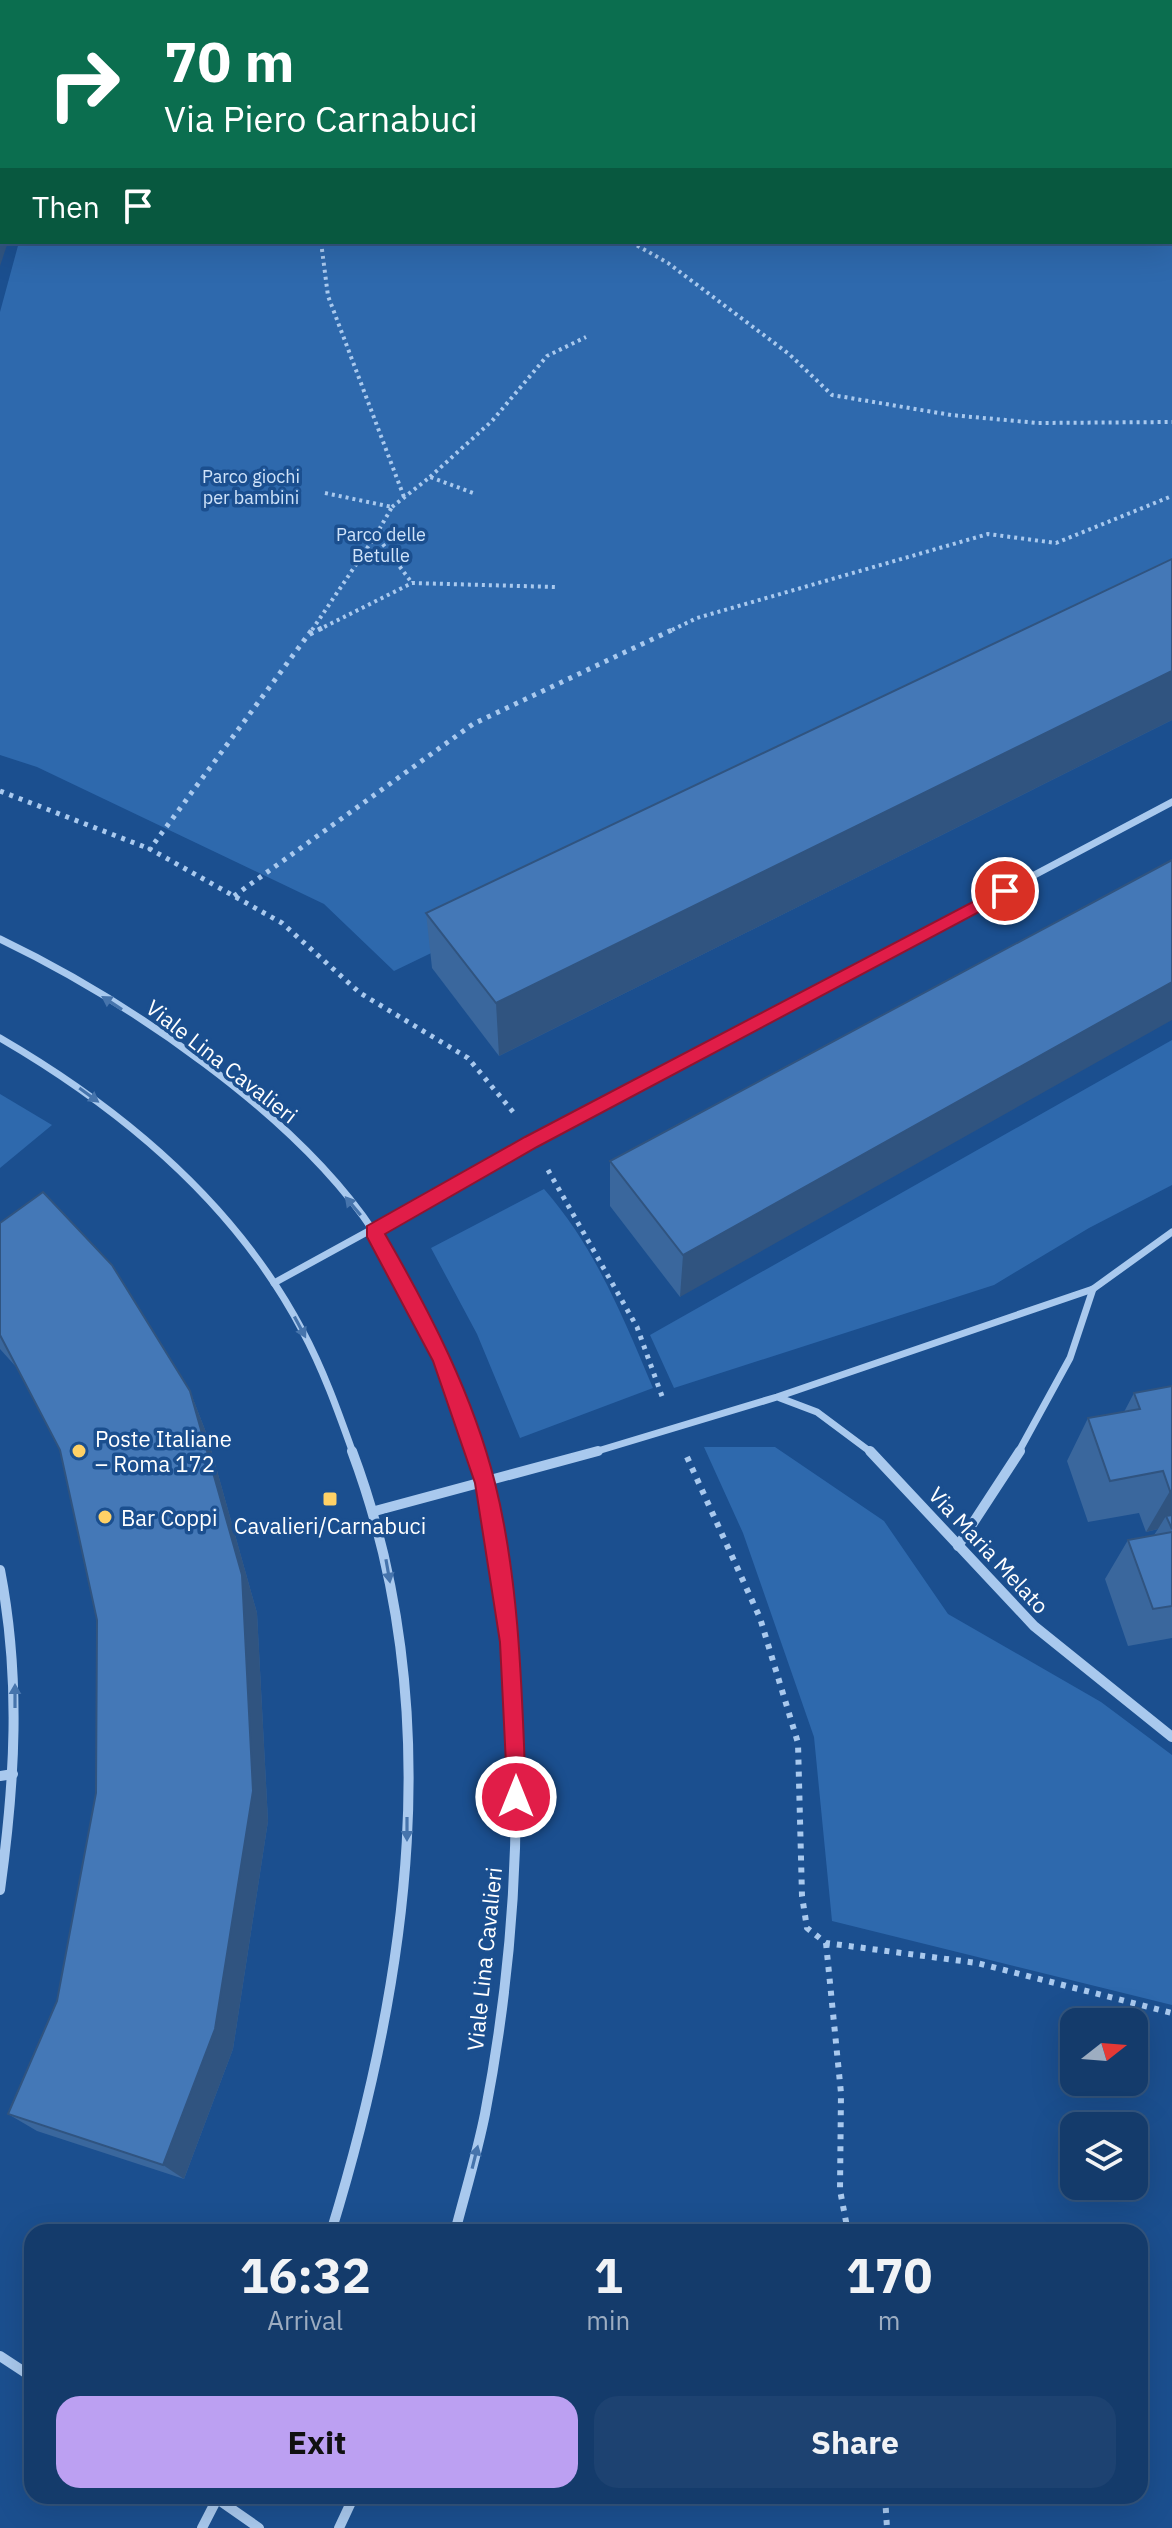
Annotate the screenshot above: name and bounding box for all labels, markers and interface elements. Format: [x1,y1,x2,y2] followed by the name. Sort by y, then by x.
[164,25,294,97] text: 70 m
[32,32,136,136] icon: right
[164,95,478,142] text: Via Piero Carnabuci
[116,184,160,228] icon: arrive
[32,187,100,226] text: Then
[202,465,300,509] park label: Parco giochi per bambini
[336,523,426,567] park label: Parco delle Betulle
[971,857,1039,925] pin
[983,869,1027,913] icon: arrive
[140,993,304,1129] street label: Viale Lina Cavalieri
[102,996,123,1011] one-way arrow
[79,1087,99,1103] one-way arrow
[345,1196,362,1216] one-way arrow
[294,1315,307,1338] one-way arrow
[95,1424,232,1478] place label: Poste Italiane – Roma 172
[70,1442,88,1460] marker: Poste Italiane – Roma 172
[923,1480,1055,1620] street label: Via Maria Melato
[321,1490,339,1508] marker: Cavalieri/Carnabuci
[121,1503,217,1532] place label: Bar Coppi
[96,1508,114,1526] marker: Bar Coppi
[234,1511,426,1540] place label: Cavalieri/Carnabuci
[382,1558,394,1583] one-way arrow
[9,1683,21,1708] one-way arrow
[474,1755,558,1839] position arrow
[401,1817,413,1842] one-way arrow
[460,1866,508,2052] street label: Viale Lina Cavalieri
[1060,2008,1148,2096] north arrow
[1060,2008,1148,2200] map controls
[1060,2112,1148,2200] button: layers
[470,2144,482,2169] one-way arrow
[240,2244,371,2306] text: 16:32
[594,2244,623,2306] text: 1
[846,2244,932,2306] text: 170
[267,2303,343,2337] text: Arrival
[586,2303,630,2337] text: min
[878,2303,900,2337] text: m
[56,2396,578,2488] button: Exit
[594,2396,1116,2488] button: Share

